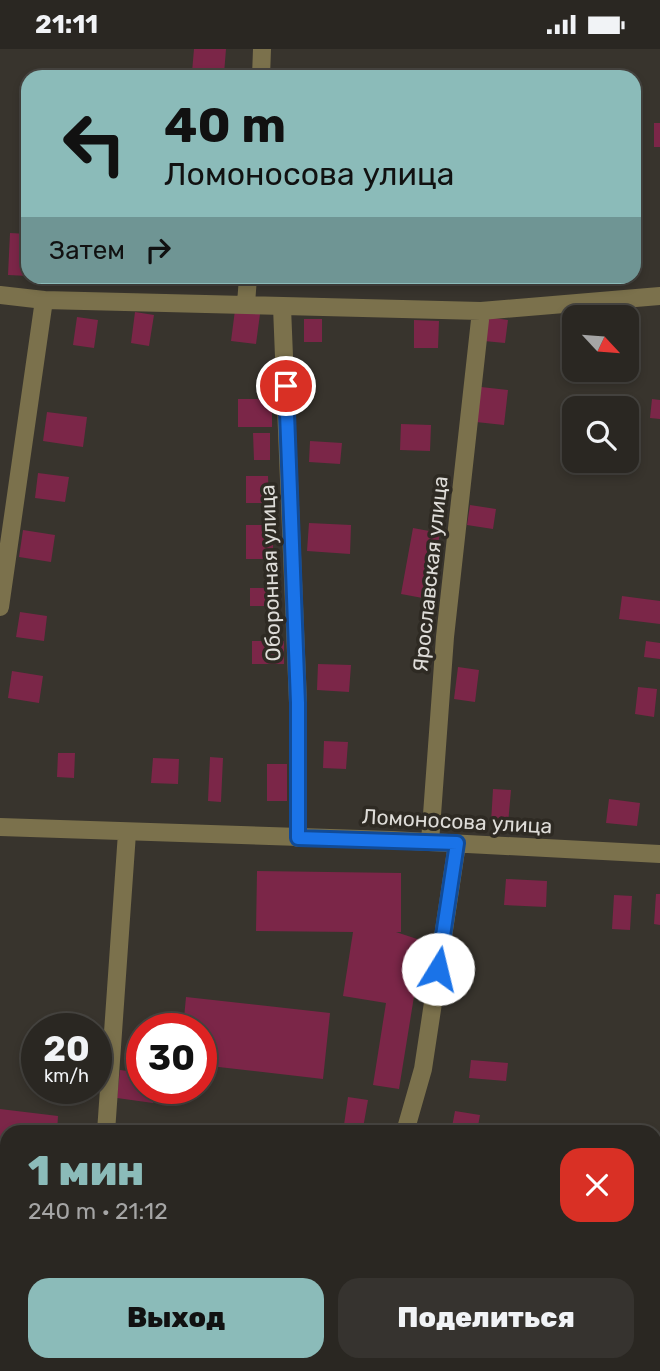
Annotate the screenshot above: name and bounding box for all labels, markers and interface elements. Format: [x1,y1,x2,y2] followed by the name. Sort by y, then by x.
[35,9,98,40] text: 21:11
[164,96,286,154] text: 40 m
[49,98,140,189] icon: left
[164,155,455,193] text: Ломоносова улица
[139,231,177,269] icon: right
[49,235,125,266] text: Затем
[562,305,639,381] north arrow
[562,305,639,473] map controls
[256,356,316,416] pin
[267,367,305,405] icon: arrive
[562,396,639,473] button: search
[407,475,453,673] street label: Ярославская улица
[254,484,286,662] street label: Оборонная улица
[361,804,553,838] street label: Ломоносова улица
[401,932,475,1006] position arrow
[126,1013,217,1104] speed limit sign: 30
[43,1028,90,1070] text: 20
[44,1065,89,1087] text: km/h
[28,1146,144,1196] text: 1 мин
[560,1148,634,1222] button: close
[28,1197,168,1225] text: 240 m · 21:12
[28,1278,324,1358] button: Выход
[338,1278,634,1358] button: Поделиться

